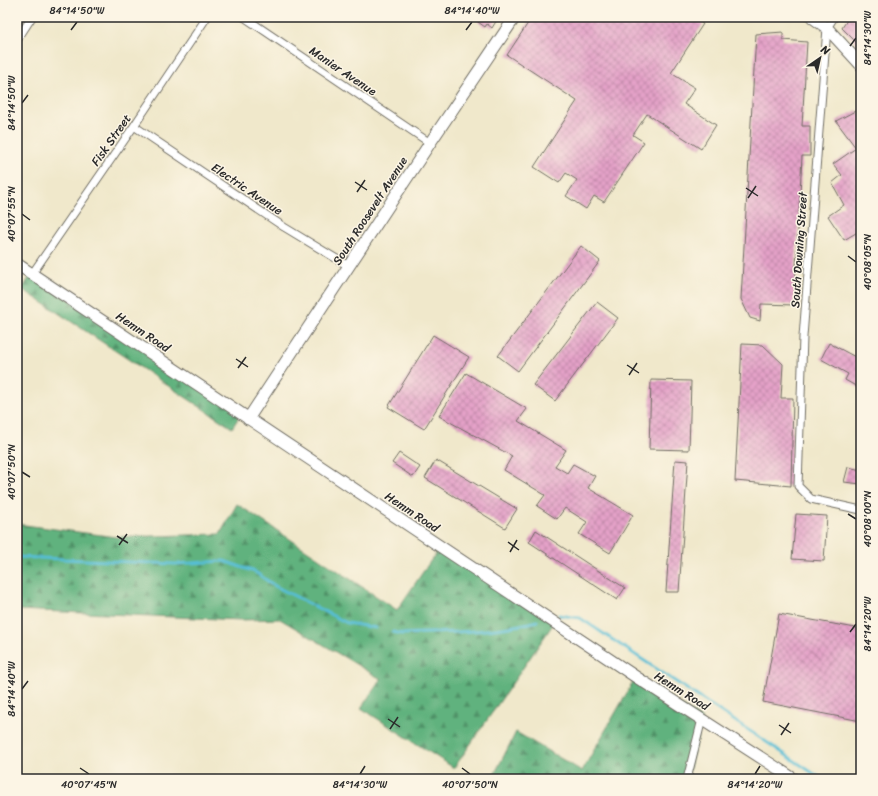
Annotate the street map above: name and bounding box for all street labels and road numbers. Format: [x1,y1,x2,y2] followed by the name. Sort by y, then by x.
[305,40,382,102] street label: Manier Avenue
[85,109,137,171] street label: Fisk Street
[326,152,414,270] street label: South Roosevelt Avenue
[207,157,287,221] street label: Electric Avenue
[784,190,814,309] street label: South Downing Street
[111,306,175,359] street label: Hemm Road
[380,486,444,539] street label: Hemm Road
[650,665,715,717] street label: Hemm Road

